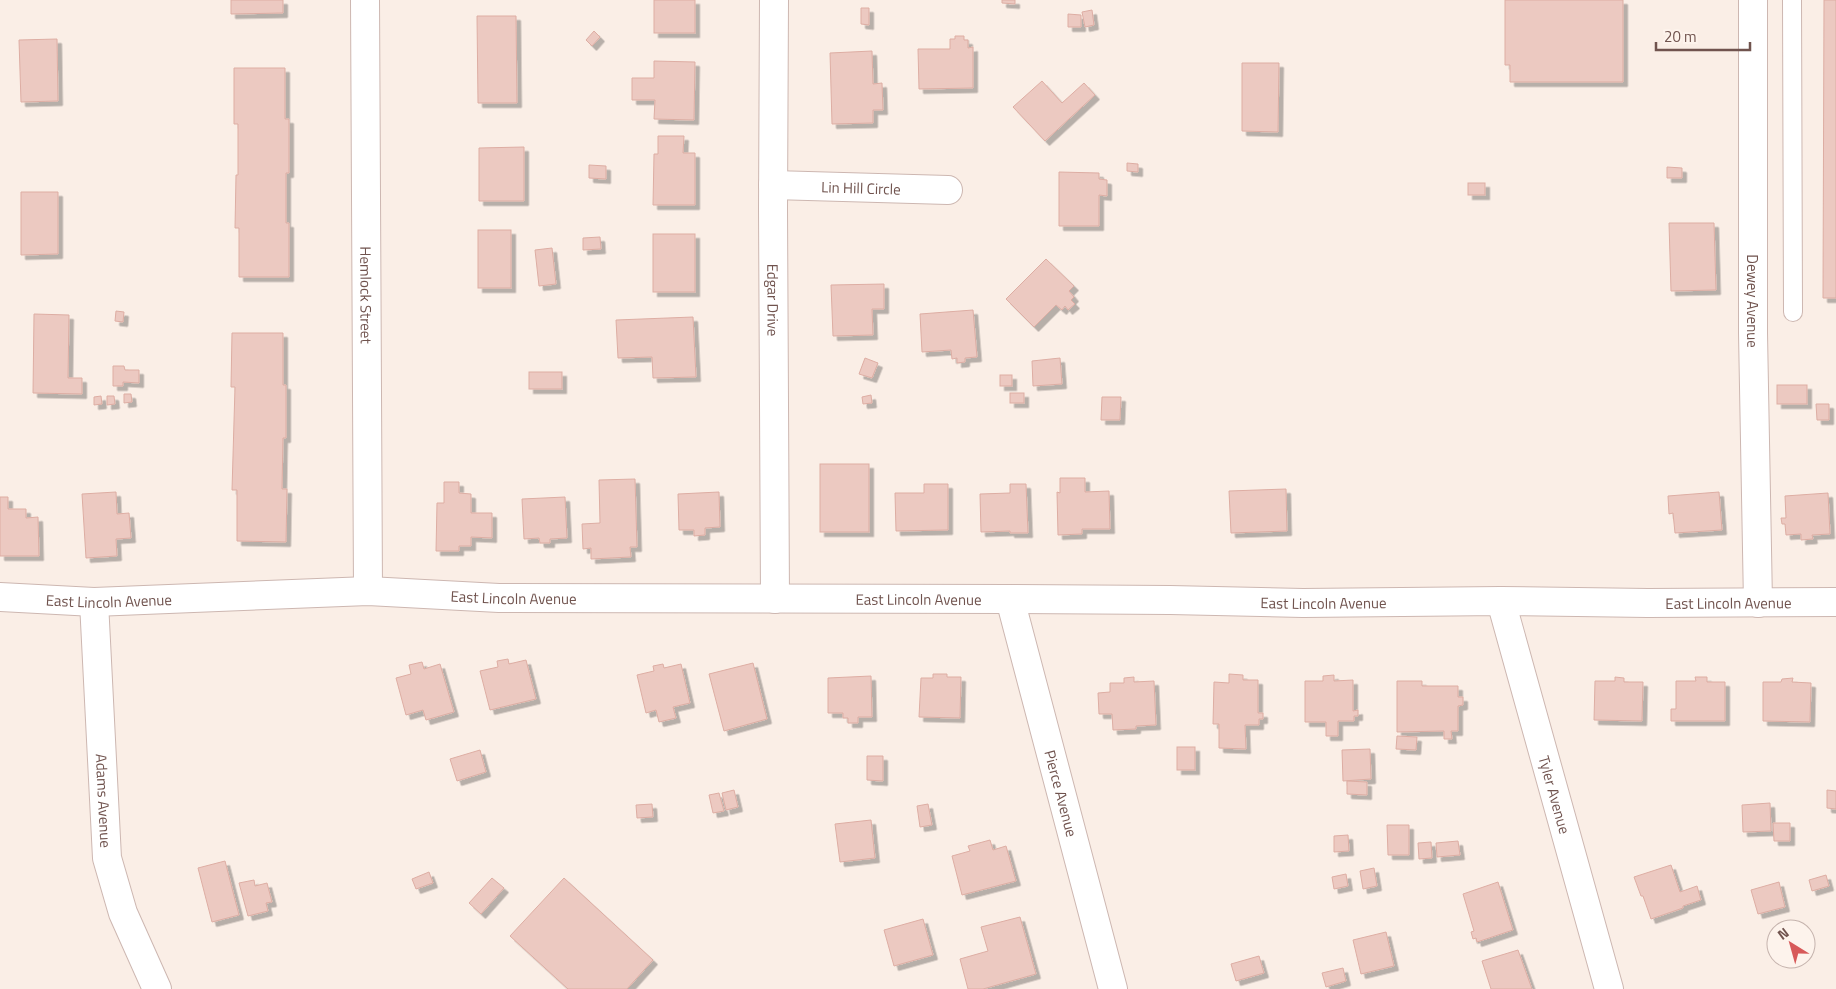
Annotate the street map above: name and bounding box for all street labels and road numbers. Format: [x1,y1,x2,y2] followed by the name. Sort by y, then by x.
[821,175,901,200] street label: Lin Hill Circle
[355,246,378,344] street label: Hemlock Street
[1741,254,1765,348] street label: Dewey Avenue
[762,264,785,336] street label: Edgar Drive
[450,584,577,610] street label: East Lincoln Avenue
[45,587,172,614] street label: East Lincoln Avenue
[855,587,982,610] street label: East Lincoln Avenue
[1260,591,1387,615] street label: East Lincoln Avenue
[1665,591,1792,614] street label: East Lincoln Avenue
[1039,747,1084,839] street label: Pierce Avenue
[90,753,118,848] street label: Adams Avenue
[1533,753,1577,837] street label: Tyler Avenue

